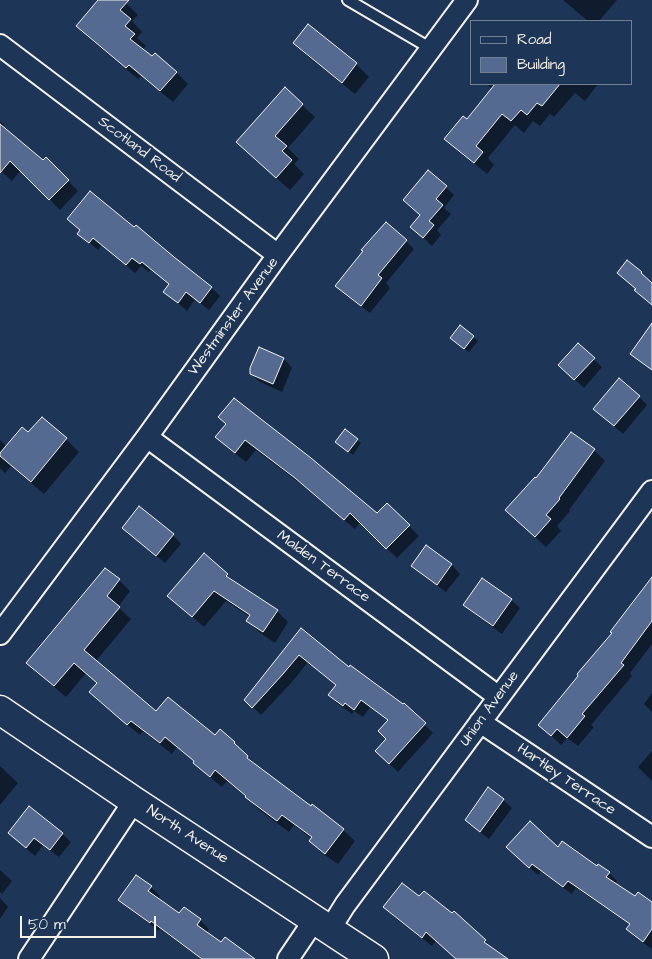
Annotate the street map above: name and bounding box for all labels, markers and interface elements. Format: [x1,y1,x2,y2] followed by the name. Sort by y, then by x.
[470,20,632,85] legend
[517,29,551,50] text: Road
[517,54,565,75] text: Building
[94,113,184,187] street label: Scotland Road
[185,254,283,380] street label: Westminster Avenue
[273,527,373,607] street label: Malden Terrace
[457,668,523,750] street label: Union Avenue
[513,740,619,820] street label: Hartley Terrace
[143,802,231,868] street label: North Avenue
[22,906,159,938] scale bar
[28,914,66,935] text: 50 m

